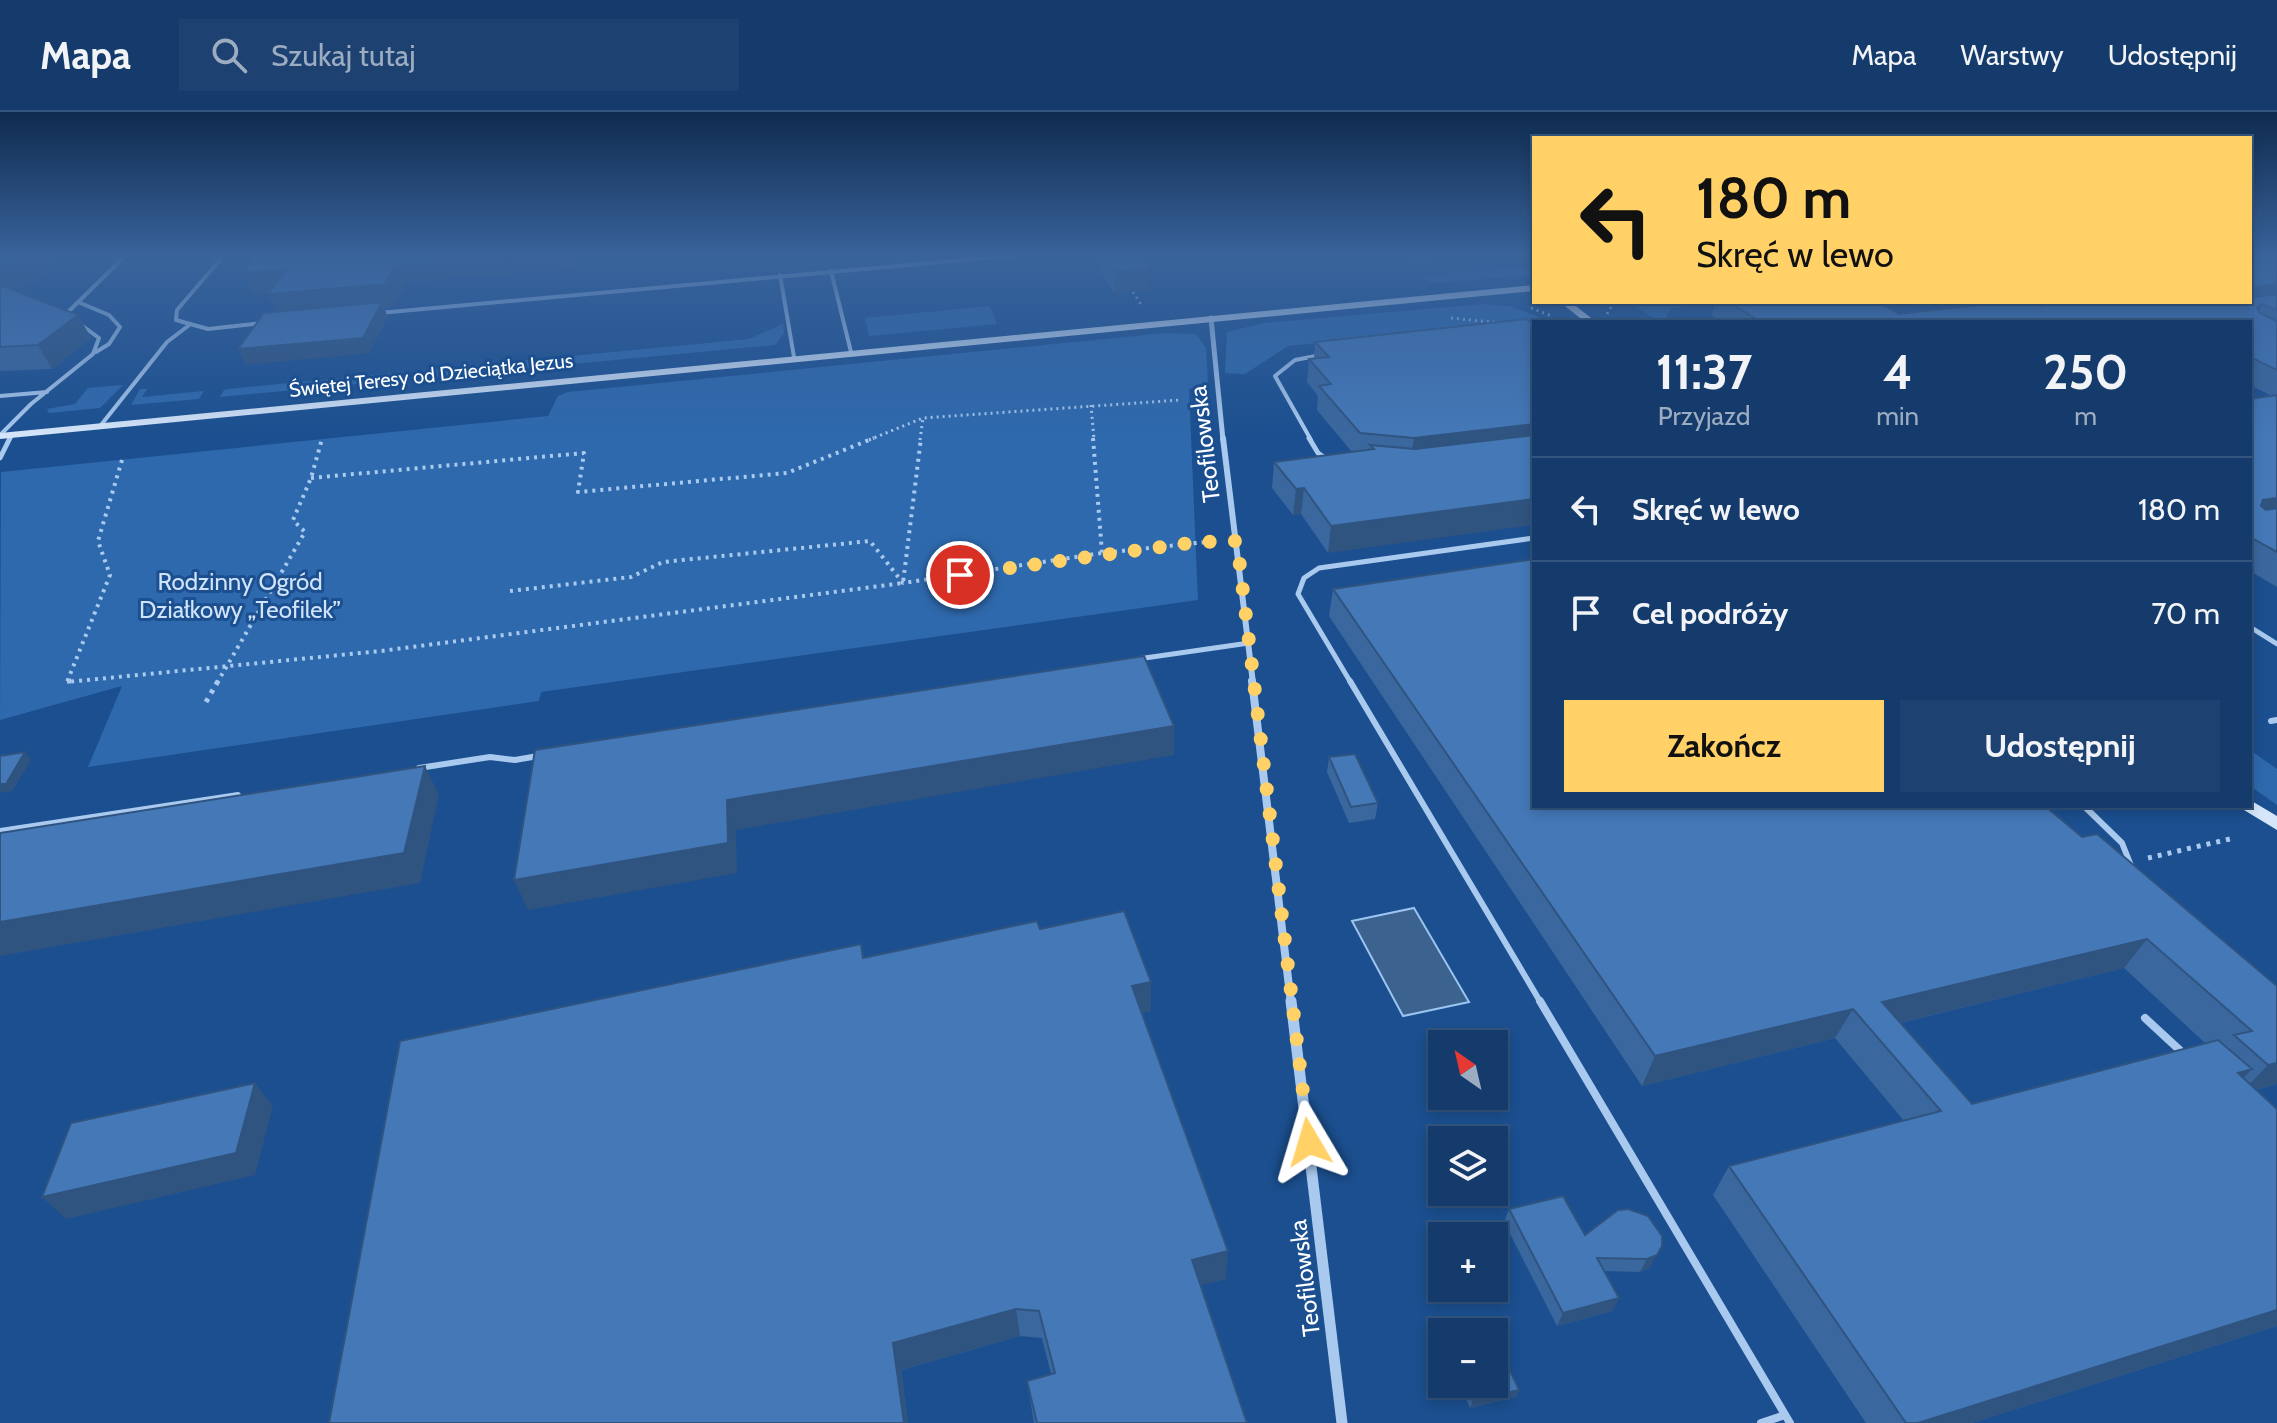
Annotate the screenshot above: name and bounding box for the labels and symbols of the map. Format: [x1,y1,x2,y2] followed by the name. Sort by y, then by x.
[288,348,574,402] street label: Świętej Teresy od Dzieciątka Jezus
[1183,384,1226,504] street label: Teofilowska
[926,541,994,609] pin
[139,567,341,624] park label: Rodzinny Ogród Działkowy „Teofilek”
[1428,1030,1508,1110] north arrow
[1267,1100,1351,1184] position arrow
[1283,1218,1326,1338] street label: Teofilowska

